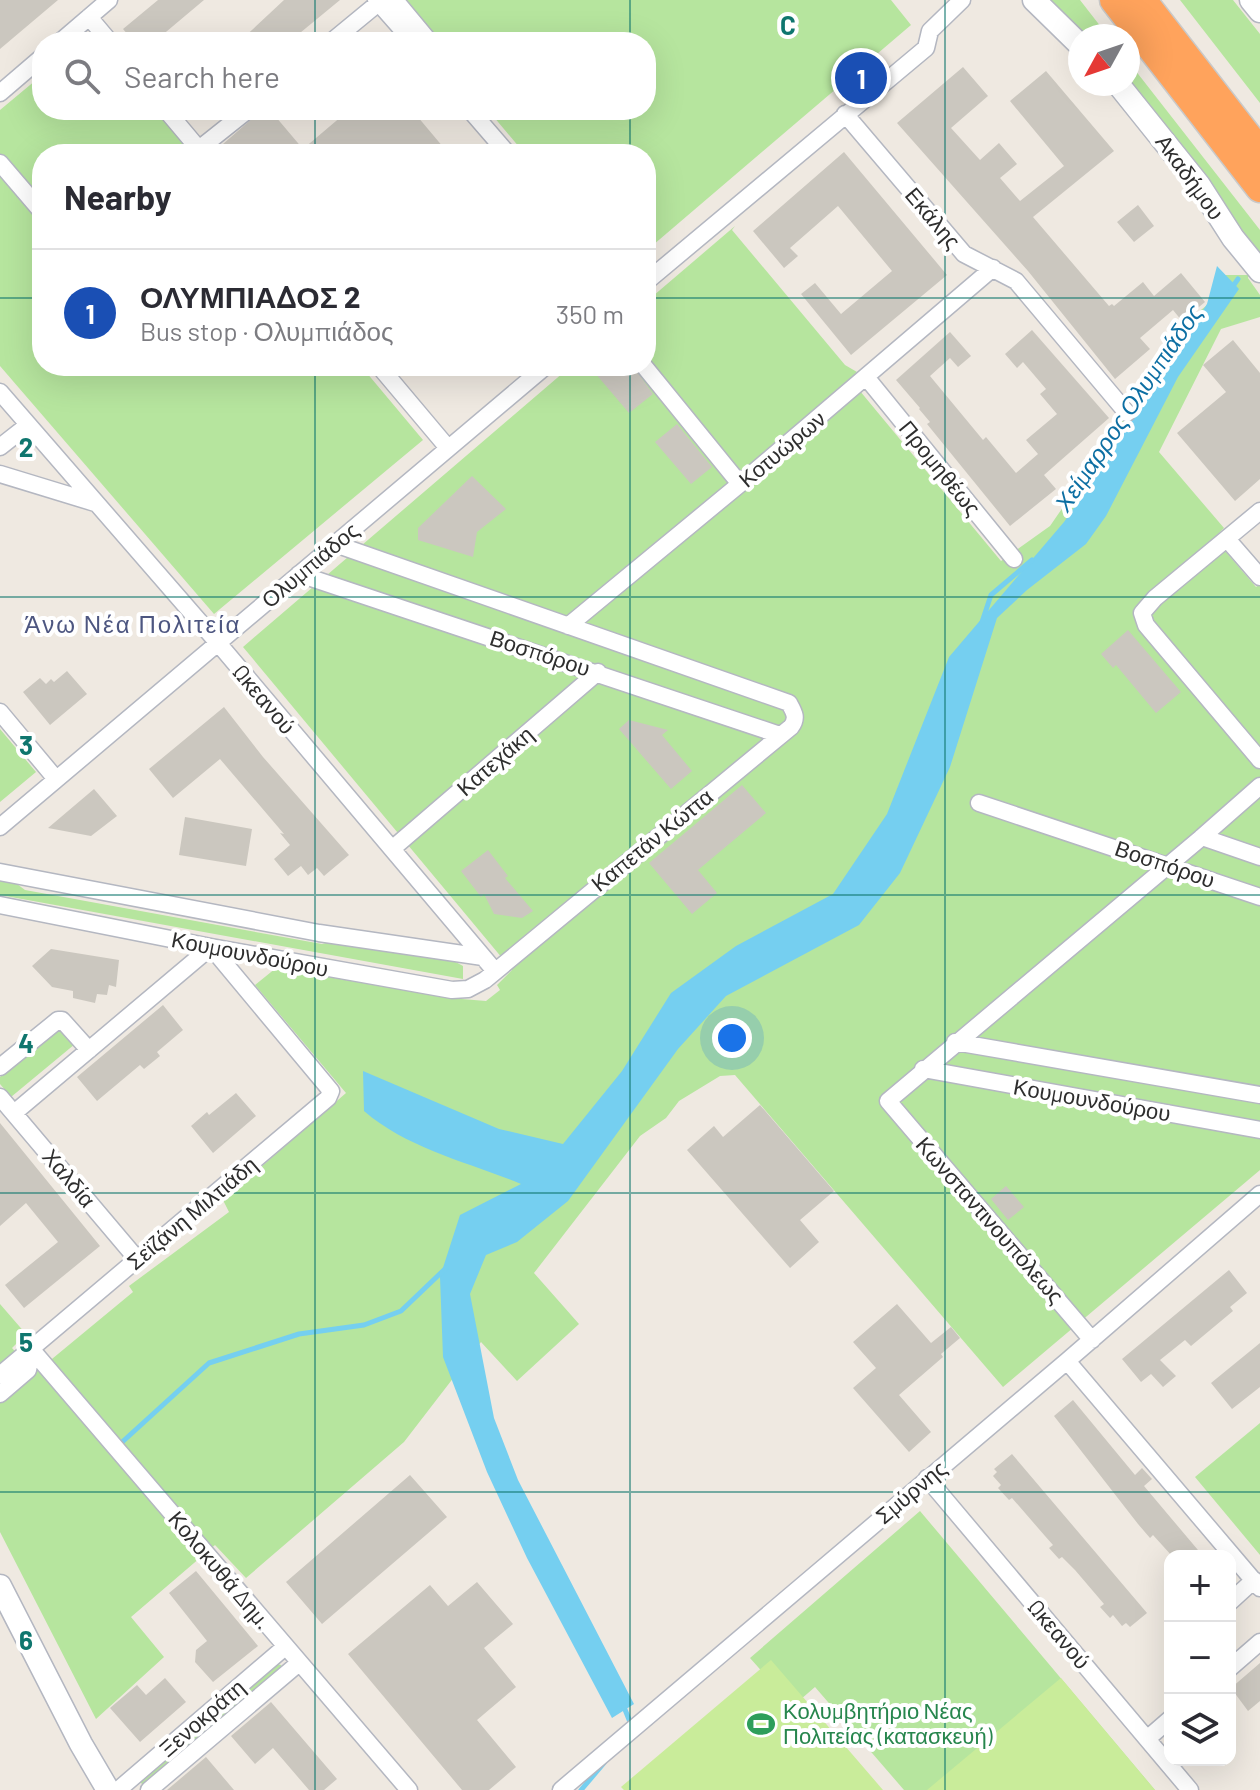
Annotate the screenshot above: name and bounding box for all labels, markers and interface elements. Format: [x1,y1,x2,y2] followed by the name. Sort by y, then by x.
[780,9,796,40] text: C
[1068,24,1140,96] north arrow
[32,32,656,120] search box
[835,48,887,108] pin: 1
[60,54,104,98] icon: search
[124,58,280,94] text: Search here
[1150,129,1230,225] street label: Ακαδήμου
[64,176,172,217] text: Nearby
[900,181,967,254] street label: Εκάλης
[140,278,360,314] text: ΟΛΥΜΠΙΑΔΟΣ 2
[85,298,95,329] text: 1
[556,298,624,329] text: 350 m
[1047,298,1208,517] water label: Χείμαρρος Ολυμπιάδος
[140,315,394,346] text: Bus stop · Ολυμπιάδος
[733,405,831,493] street label: Κοτυώρων
[894,415,987,521] street label: Προμηθέως
[19,431,33,462] text: 2
[256,516,363,612] street label: Ολυμπιάδος
[25,609,241,638] district label: Άνω Νέα Πολιτεία
[487,624,594,681] street label: Βοσπόρου
[228,658,301,738] street label: Ωκεανού
[451,720,538,801] street label: Κατεχάκη
[19,729,33,760] text: 3
[585,782,718,896] street label: Καπετάν Κώττα
[1112,834,1219,893] street label: Βοσπόρου
[169,925,331,982] street label: Κουμουνδούρου
[712,1018,752,1058] your location
[18,1027,34,1058] text: 4
[1011,1072,1173,1127] street label: Κουμουνδούρου
[911,1131,1070,1308] street label: Κωνσταντινουπόλεως
[38,1143,102,1212] street label: Χαλδία
[121,1150,262,1275] street label: Σεϊζάνη Μιλτιάδη
[19,1326,33,1357] text: 5
[870,1454,952,1529] street label: Σμύρνης
[163,1505,278,1634] street label: Κολοκυθά Δημ.
[1164,1550,1236,1766] map controls
[1164,1550,1236,1622] button: +
[1023,1593,1096,1673] street label: Ωκεανού
[1164,1622,1236,1694] button: −
[19,1624,33,1655] text: 6
[153,1673,250,1762] street label: Ξενοκράτη
[1164,1694,1236,1766] button: layers
[783,1697,993,1749] place label: Κολυμβητήριο Νέας Πολιτείας (κατασκευή)
[746,1709,776,1739] sports icon: Κολυμβητήριο Νέας Πολιτείας (κατασκευή)

